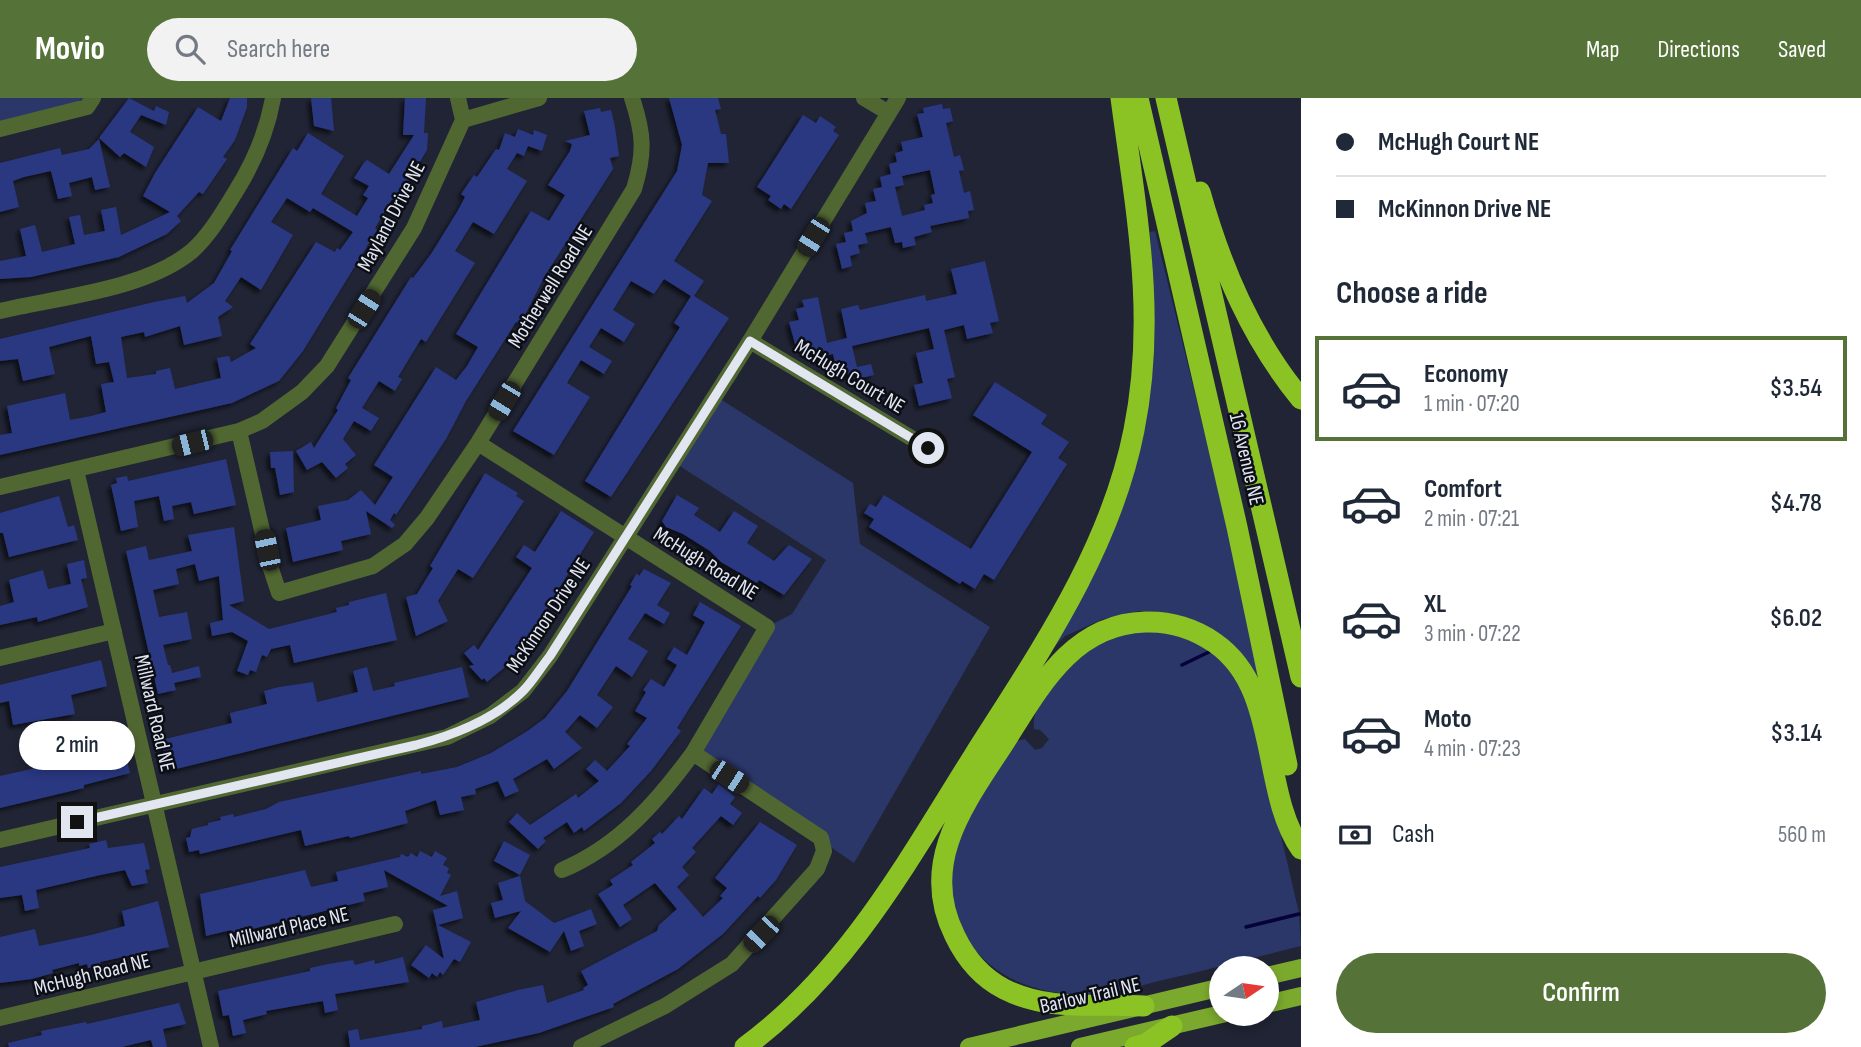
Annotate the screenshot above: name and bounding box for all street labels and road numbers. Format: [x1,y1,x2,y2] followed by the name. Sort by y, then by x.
[352,157,431,276] street label: Mayland Drive NE
[503,220,598,352] street label: Motherwell Road NE
[790,334,909,419] street label: McHugh Court NE
[1224,411,1269,508] street label: 16 Avenue NE
[649,521,763,605] street label: McHugh Road NE
[501,553,596,677] street label: McKinnon Drive NE
[129,652,180,774] street label: Millward Road NE
[227,902,351,953] street label: Millward Place NE
[32,948,153,1001] street label: McHugh Road NE
[1037,972,1143,1019] street label: Barlow Trail NE

